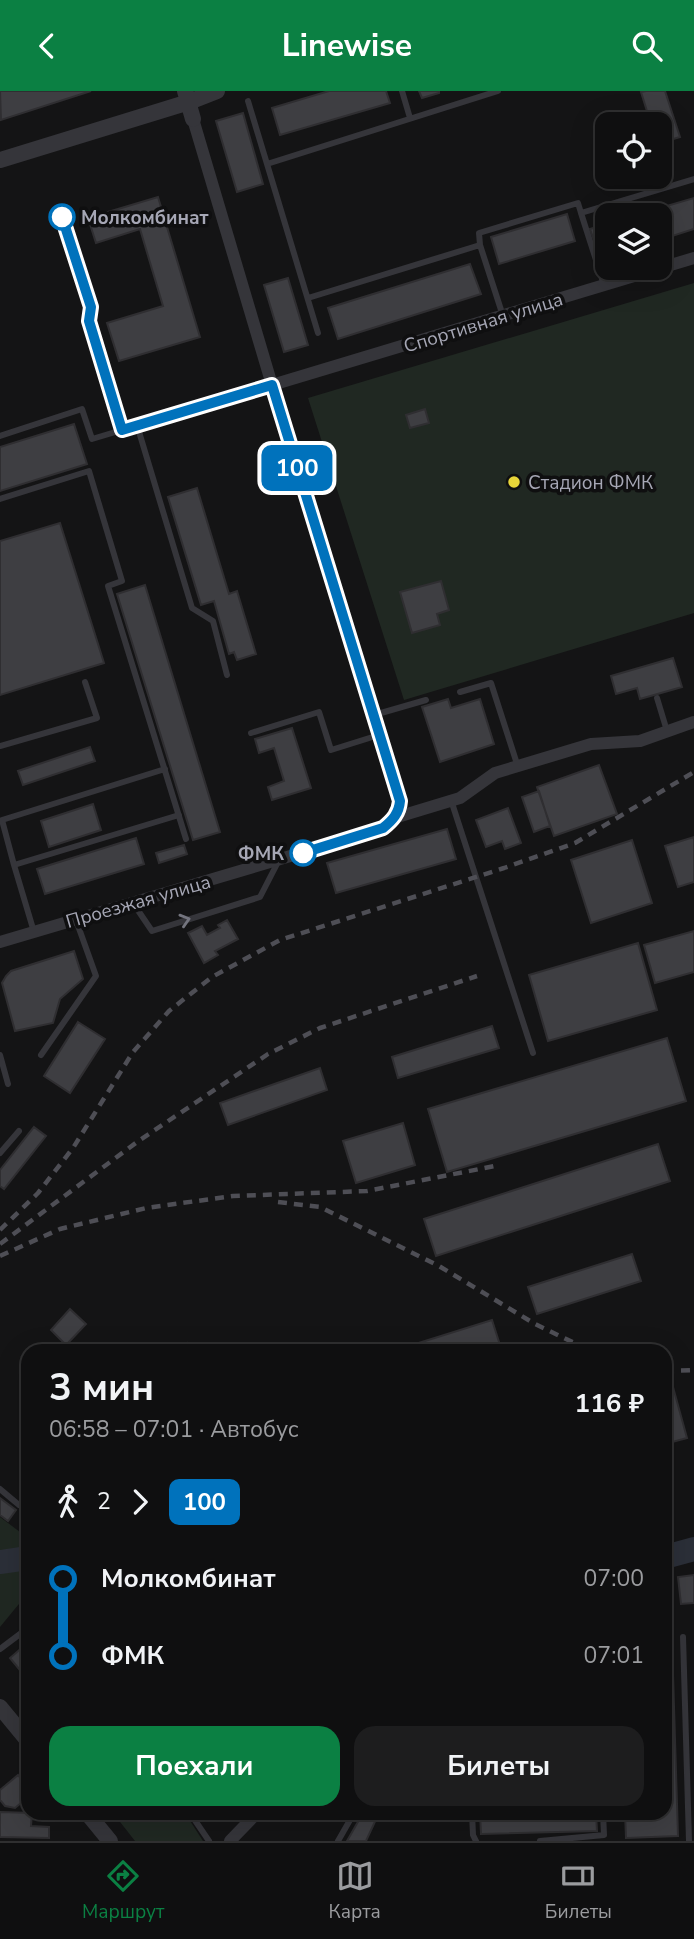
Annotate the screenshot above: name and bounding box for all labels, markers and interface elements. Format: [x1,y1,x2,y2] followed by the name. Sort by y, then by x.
[282,24,412,67] text: Linewise
[28,27,66,65] icon: back
[628,27,666,65] icon: search
[595,112,672,280] map controls
[595,112,672,189] button: locate
[595,203,672,280] button: layers
[49,204,75,230] marker: Молкомбинат
[81,205,209,231] place label: Молкомбинат
[400,286,566,360] street label: Спортивная улица
[257,445,337,491] line badge: 100
[275,452,319,484] text: 100
[528,470,653,496] place label: Стадион ФМК
[506,474,522,490] marker: Стадион ФМК
[290,840,316,866] marker: ФМК
[238,841,284,867] place label: ФМК
[63,869,214,935] street label: Проезжая улица
[179,914,191,929] one-way arrow
[49,1362,154,1413] text: 3 мин
[575,1386,644,1421] text: 116 ₽
[49,1414,299,1445] text: 06:58 – 07:01 · Автобус
[49,1483,87,1521] icon: walk
[121,1483,159,1521] icon: forward
[97,1486,111,1517] text: 2
[183,1486,226,1518] text: 100
[101,1561,276,1596] text: Молкомбинат
[584,1563,644,1594] text: 07:00
[101,1638,164,1673] text: ФМК
[584,1640,644,1671] text: 07:01
[49,1726,340,1806] button: Поехали
[354,1726,644,1806] button: Билеты
[82,1857,165,1925] tab: Маршрут
[329,1857,381,1925] tab: Карта
[545,1857,612,1925] tab: Билеты

